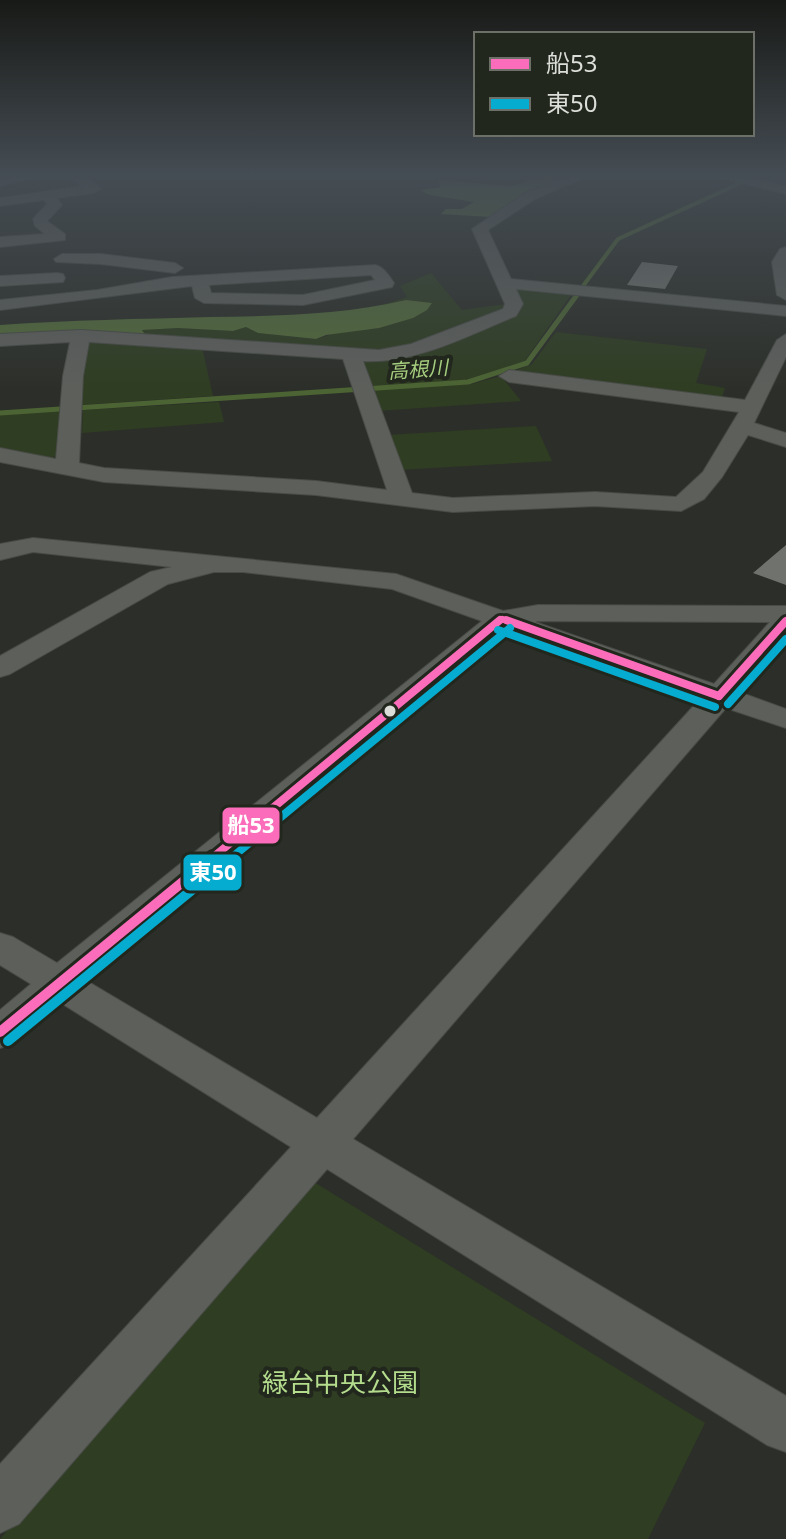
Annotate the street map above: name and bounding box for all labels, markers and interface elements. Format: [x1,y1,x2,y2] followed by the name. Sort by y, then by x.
[474,32,754,136] legend
[546,46,597,79] text: 船53
[546,86,597,119] text: 東50
[387,353,451,385] water label: 高根川
[382,703,398,719] unlabelled marker
[221,806,281,845] line badge: 船53
[227,809,275,839] text: 船53
[182,853,243,892] line badge: 東50
[189,856,237,886] text: 東50
[262,1364,418,1400] park label: 緑台中央公園

